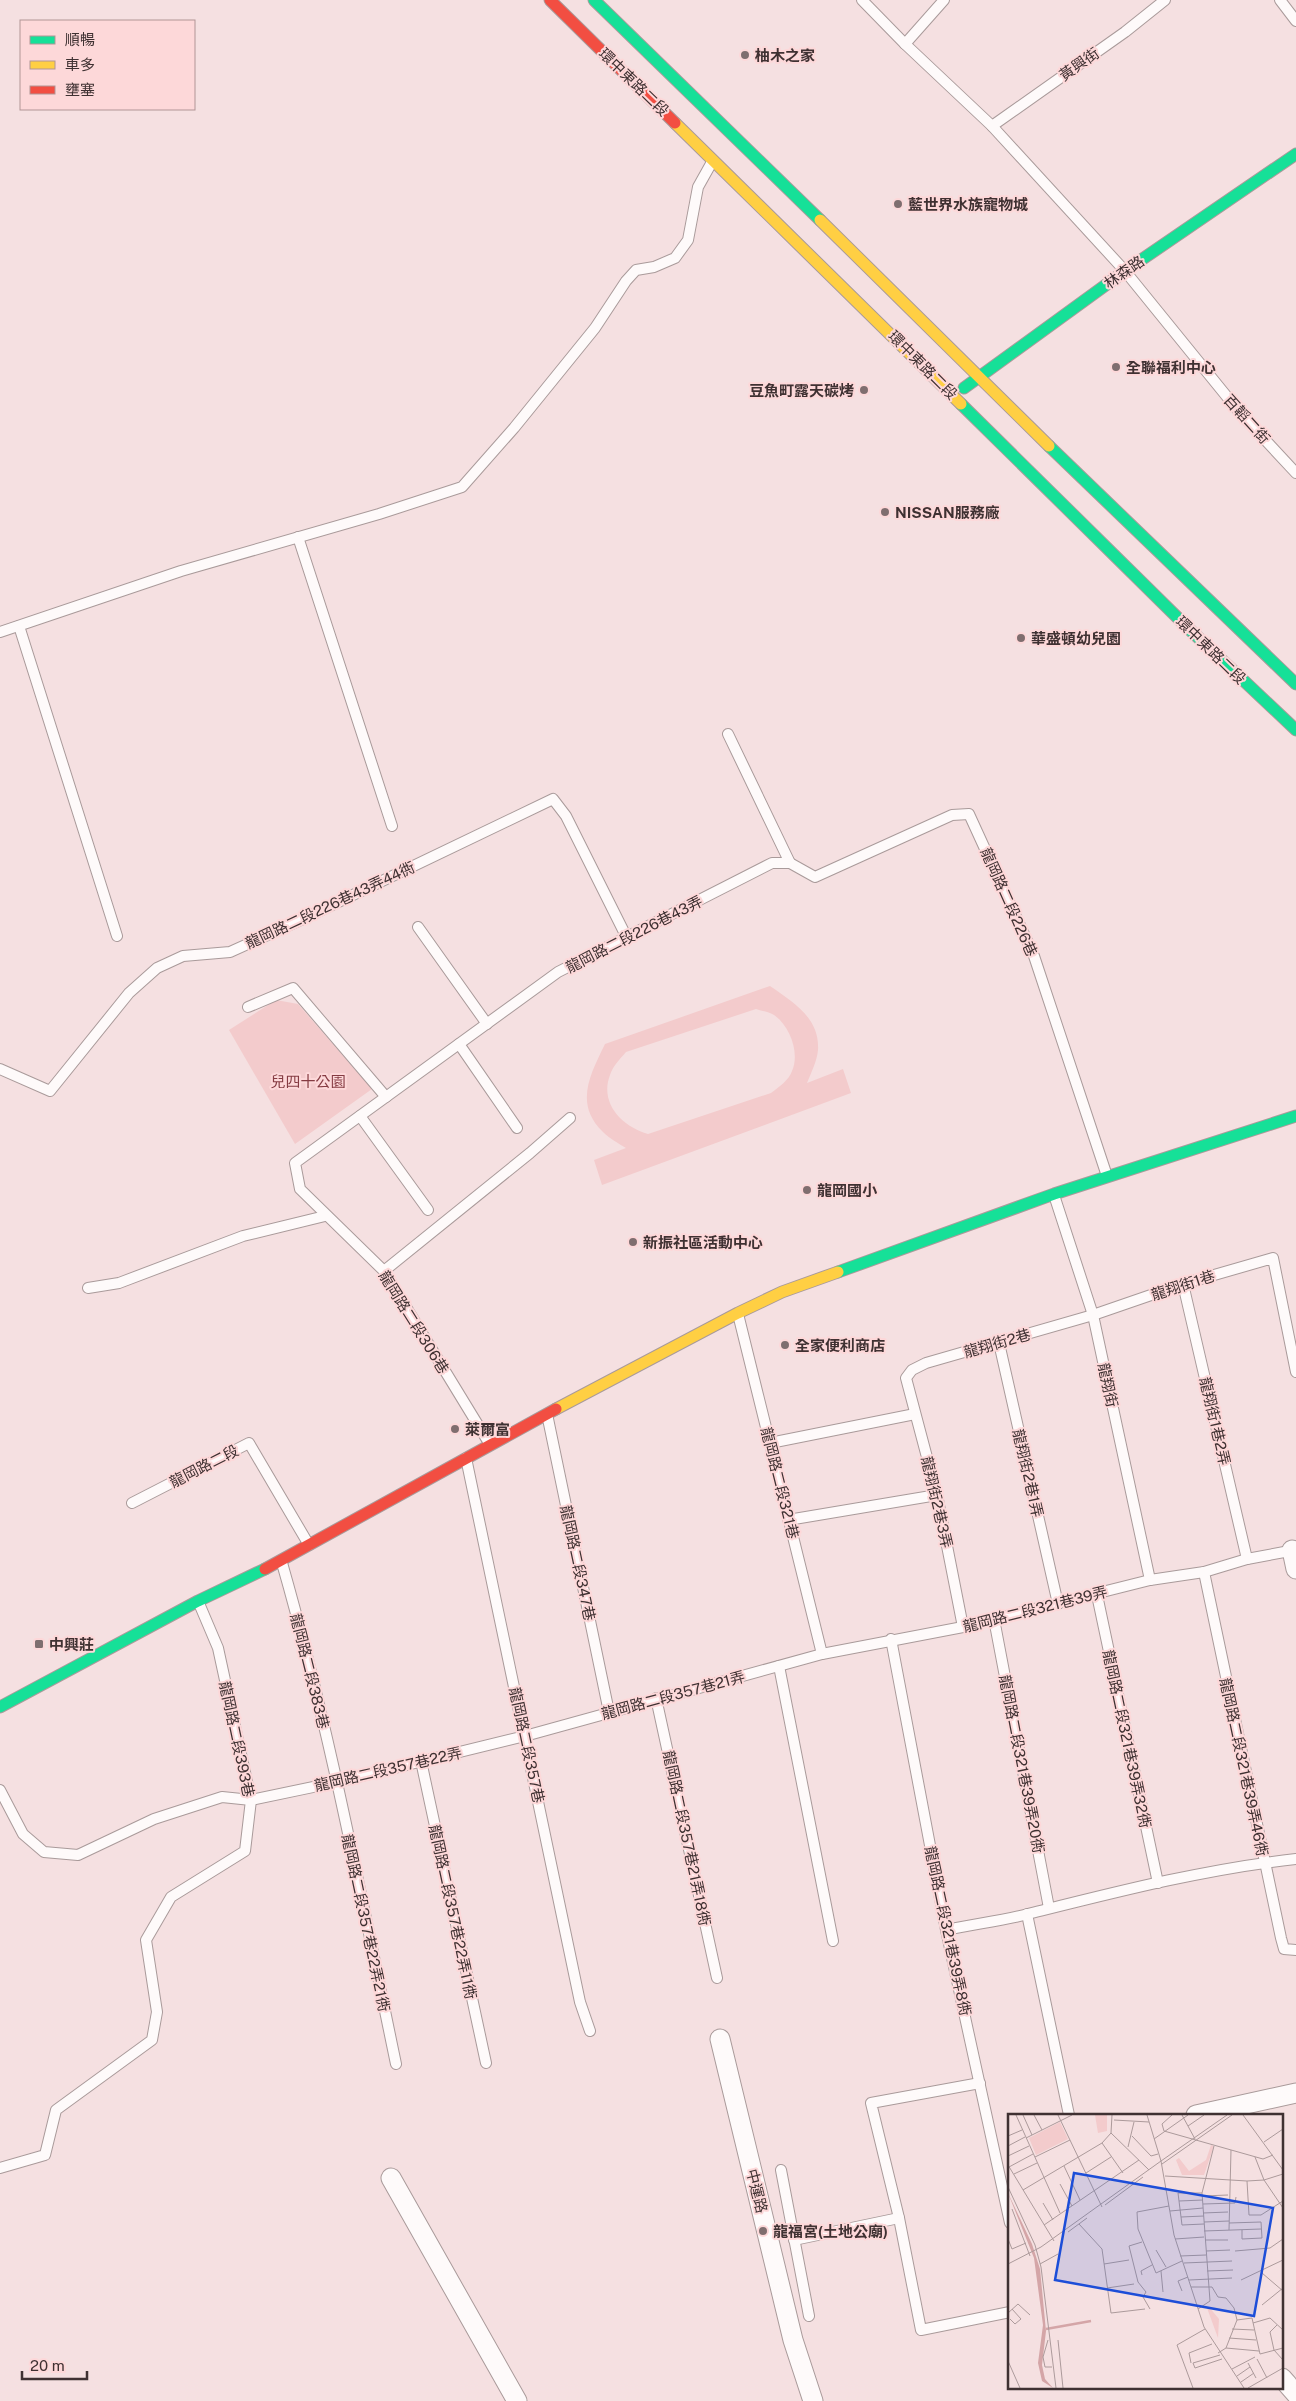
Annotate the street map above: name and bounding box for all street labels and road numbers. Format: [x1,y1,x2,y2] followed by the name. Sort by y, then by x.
[1056,44,1102,84] street label: 黃興街
[596,45,672,119] street label: 環中東路二段
[1101,252,1147,292] street label: 林森路
[885,327,961,403] street label: 環中東路二段
[1221,391,1273,447] street label: 百韜二街
[1173,613,1249,687] street label: 環中東路二段
[977,845,1041,959] street label: 龍岡路二段226巷
[243,858,417,952] street label: 龍岡路二段226巷43弄44衖
[563,892,705,976] street label: 龍岡路二段226巷43弄
[1149,1267,1217,1303] street label: 龍翔街1巷
[376,1268,452,1376] street label: 龍岡路二段306巷
[962,1325,1032,1361] street label: 龍翔街2巷
[1095,1361,1121,1409] street label: 龍翔街
[1197,1375,1233,1467] street label: 龍翔街1巷2弄
[758,1425,802,1541] street label: 龍岡路二段321巷
[1010,1427,1046,1519] street label: 龍翔街2巷1弄
[167,1441,241,1491] street label: 龍岡路二段
[918,1455,956,1549] street label: 龍翔街2巷3弄
[557,1504,599,1622] street label: 龍岡路二段347巷
[961,1583,1109,1635] street label: 龍岡路二段321巷39弄
[287,1611,333,1731] street label: 龍岡路二段383巷
[1100,1648,1154,1830] street label: 龍岡路二段321巷39弄32衖
[599,1668,747,1722] street label: 龍岡路二段357巷21弄
[996,1673,1048,1855] street label: 龍岡路二段321巷39弄20衖
[1217,1676,1271,1858] street label: 龍岡路二段321巷39弄46衖
[216,1679,258,1799] street label: 龍岡路二段393巷
[506,1685,548,1805] street label: 龍岡路二段357巷
[313,1744,463,1794] street label: 龍岡路二段357巷22弄
[660,1749,714,1927] street label: 龍岡路二段357巷21弄18衖
[426,1823,480,2001] street label: 龍岡路二段357巷22弄11衖
[339,1833,393,2013] street label: 龍岡路二段357巷22弄21衖
[922,1845,974,2017] street label: 龍岡路二段321巷39弄8衖
[743,2167,771,2215] street label: 中運路

